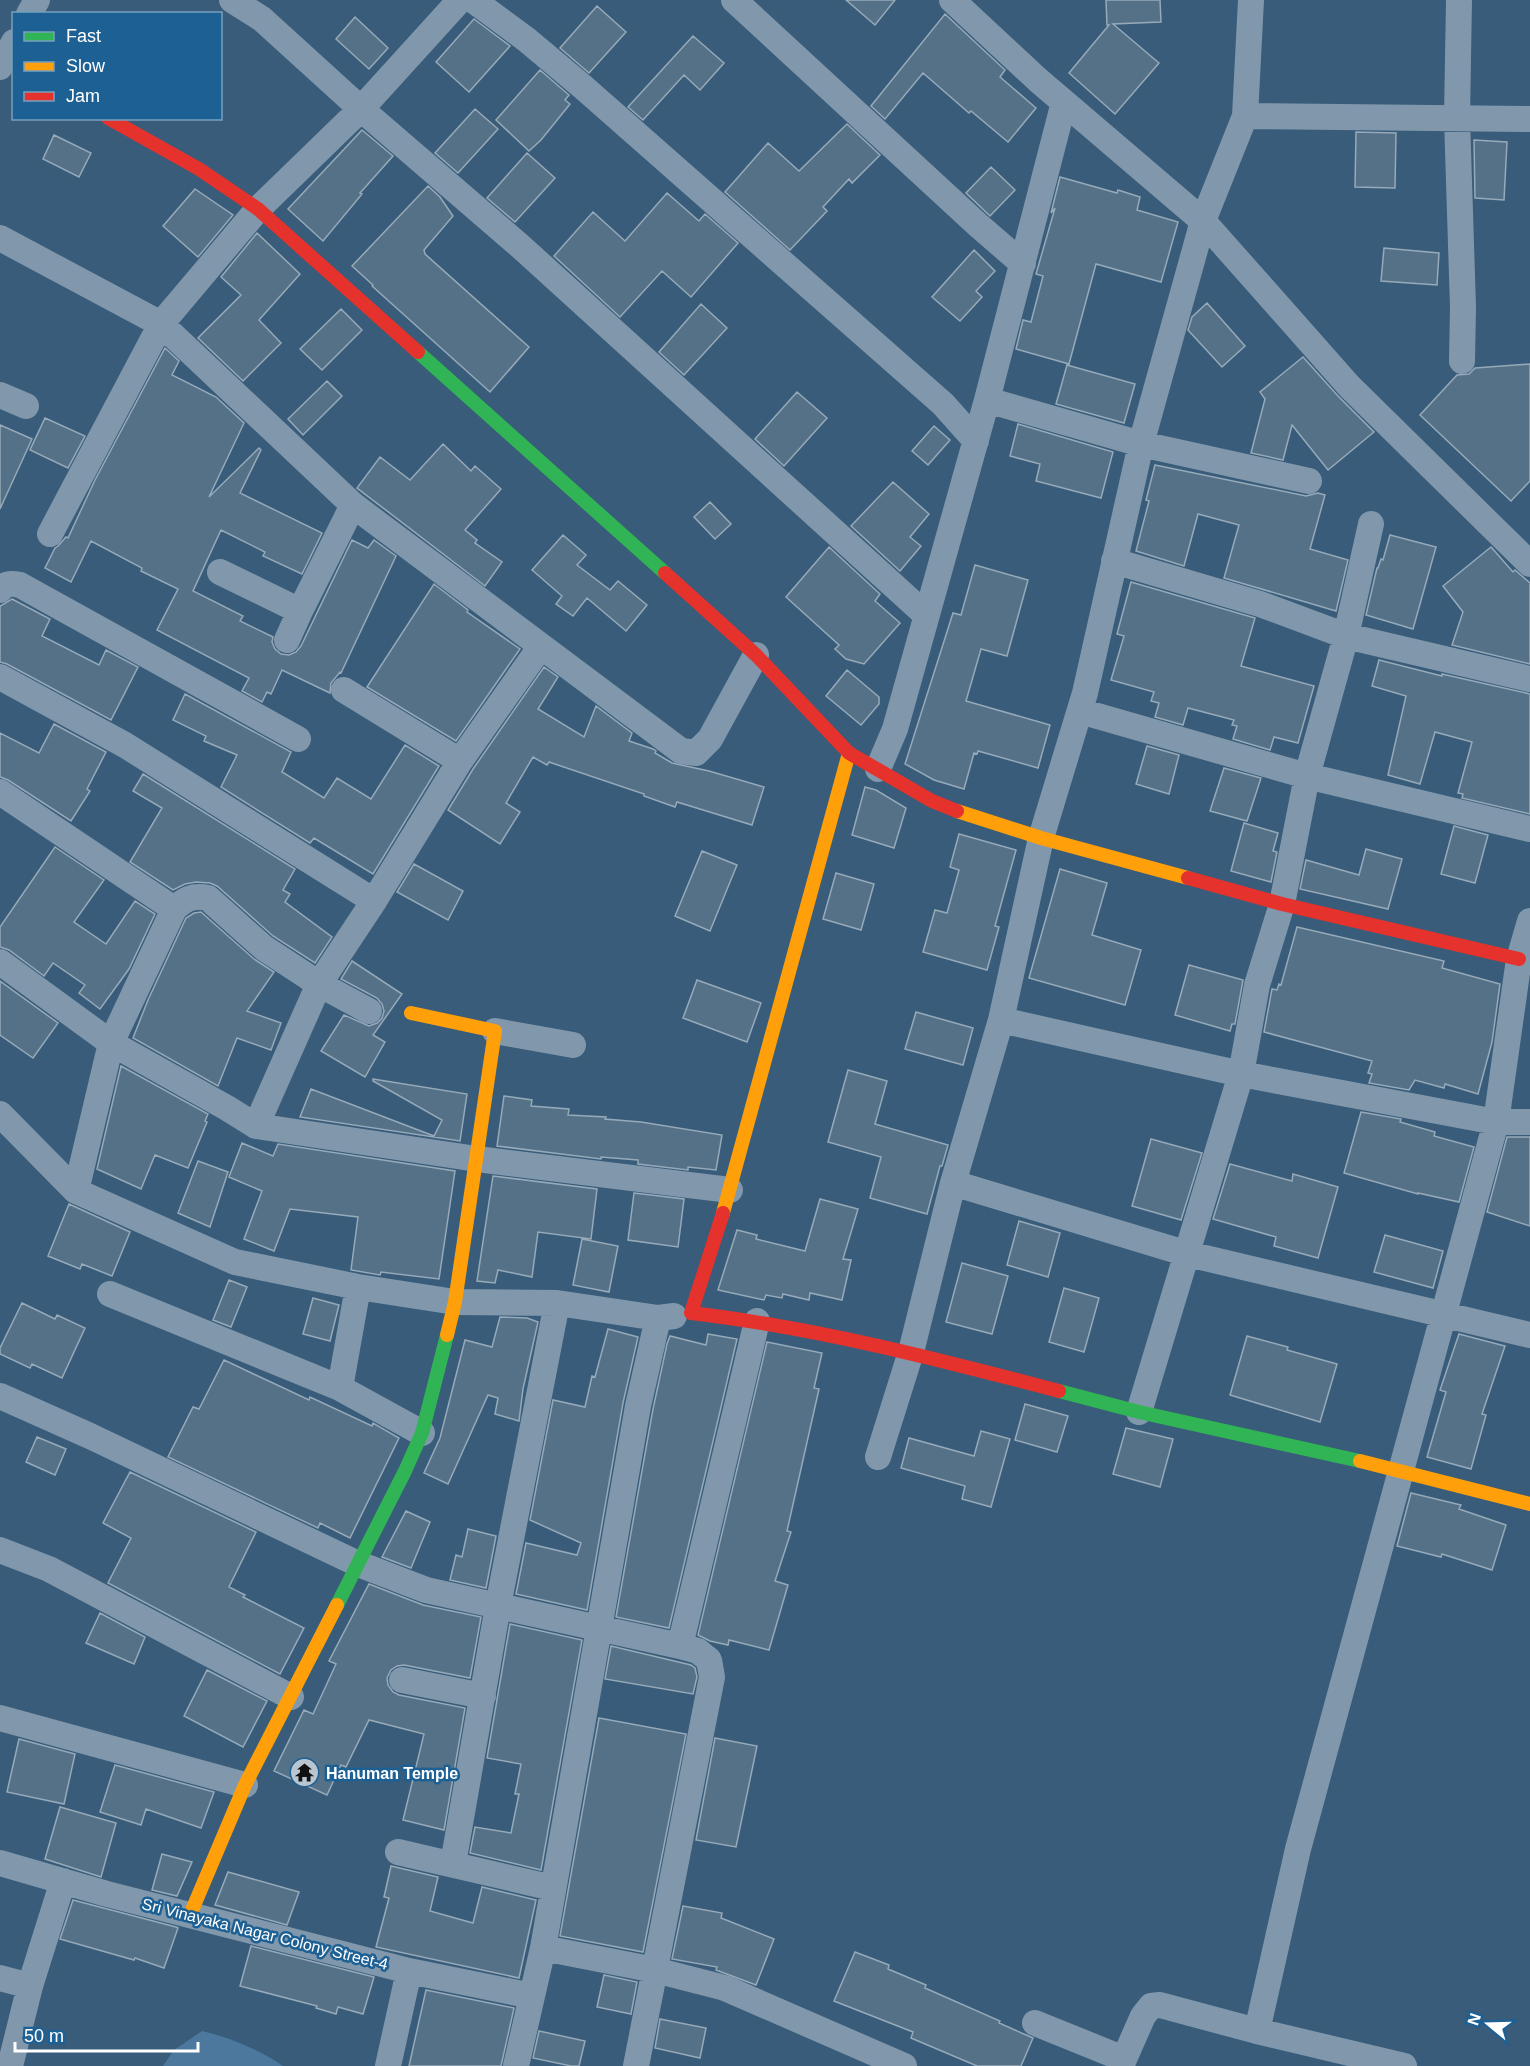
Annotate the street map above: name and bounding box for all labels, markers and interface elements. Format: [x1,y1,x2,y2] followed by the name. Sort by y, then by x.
[12,12,222,120] legend
[66,26,101,46] text: Fast
[66,56,106,76] text: Slow
[66,86,100,106] text: Jam
[289,1757,321,1789] temple icon: Hanuman Temple
[326,1765,458,1782] place label: Hanuman Temple
[140,1895,390,1973] street label: Sri Vinayaka Nagar Colony Street-4
[1458,1994,1518,2054] north arrow
[1464,2011,1484,2028] text: N
[15,2015,198,2053] scale bar
[24,2026,64,2046] text: 50 m

